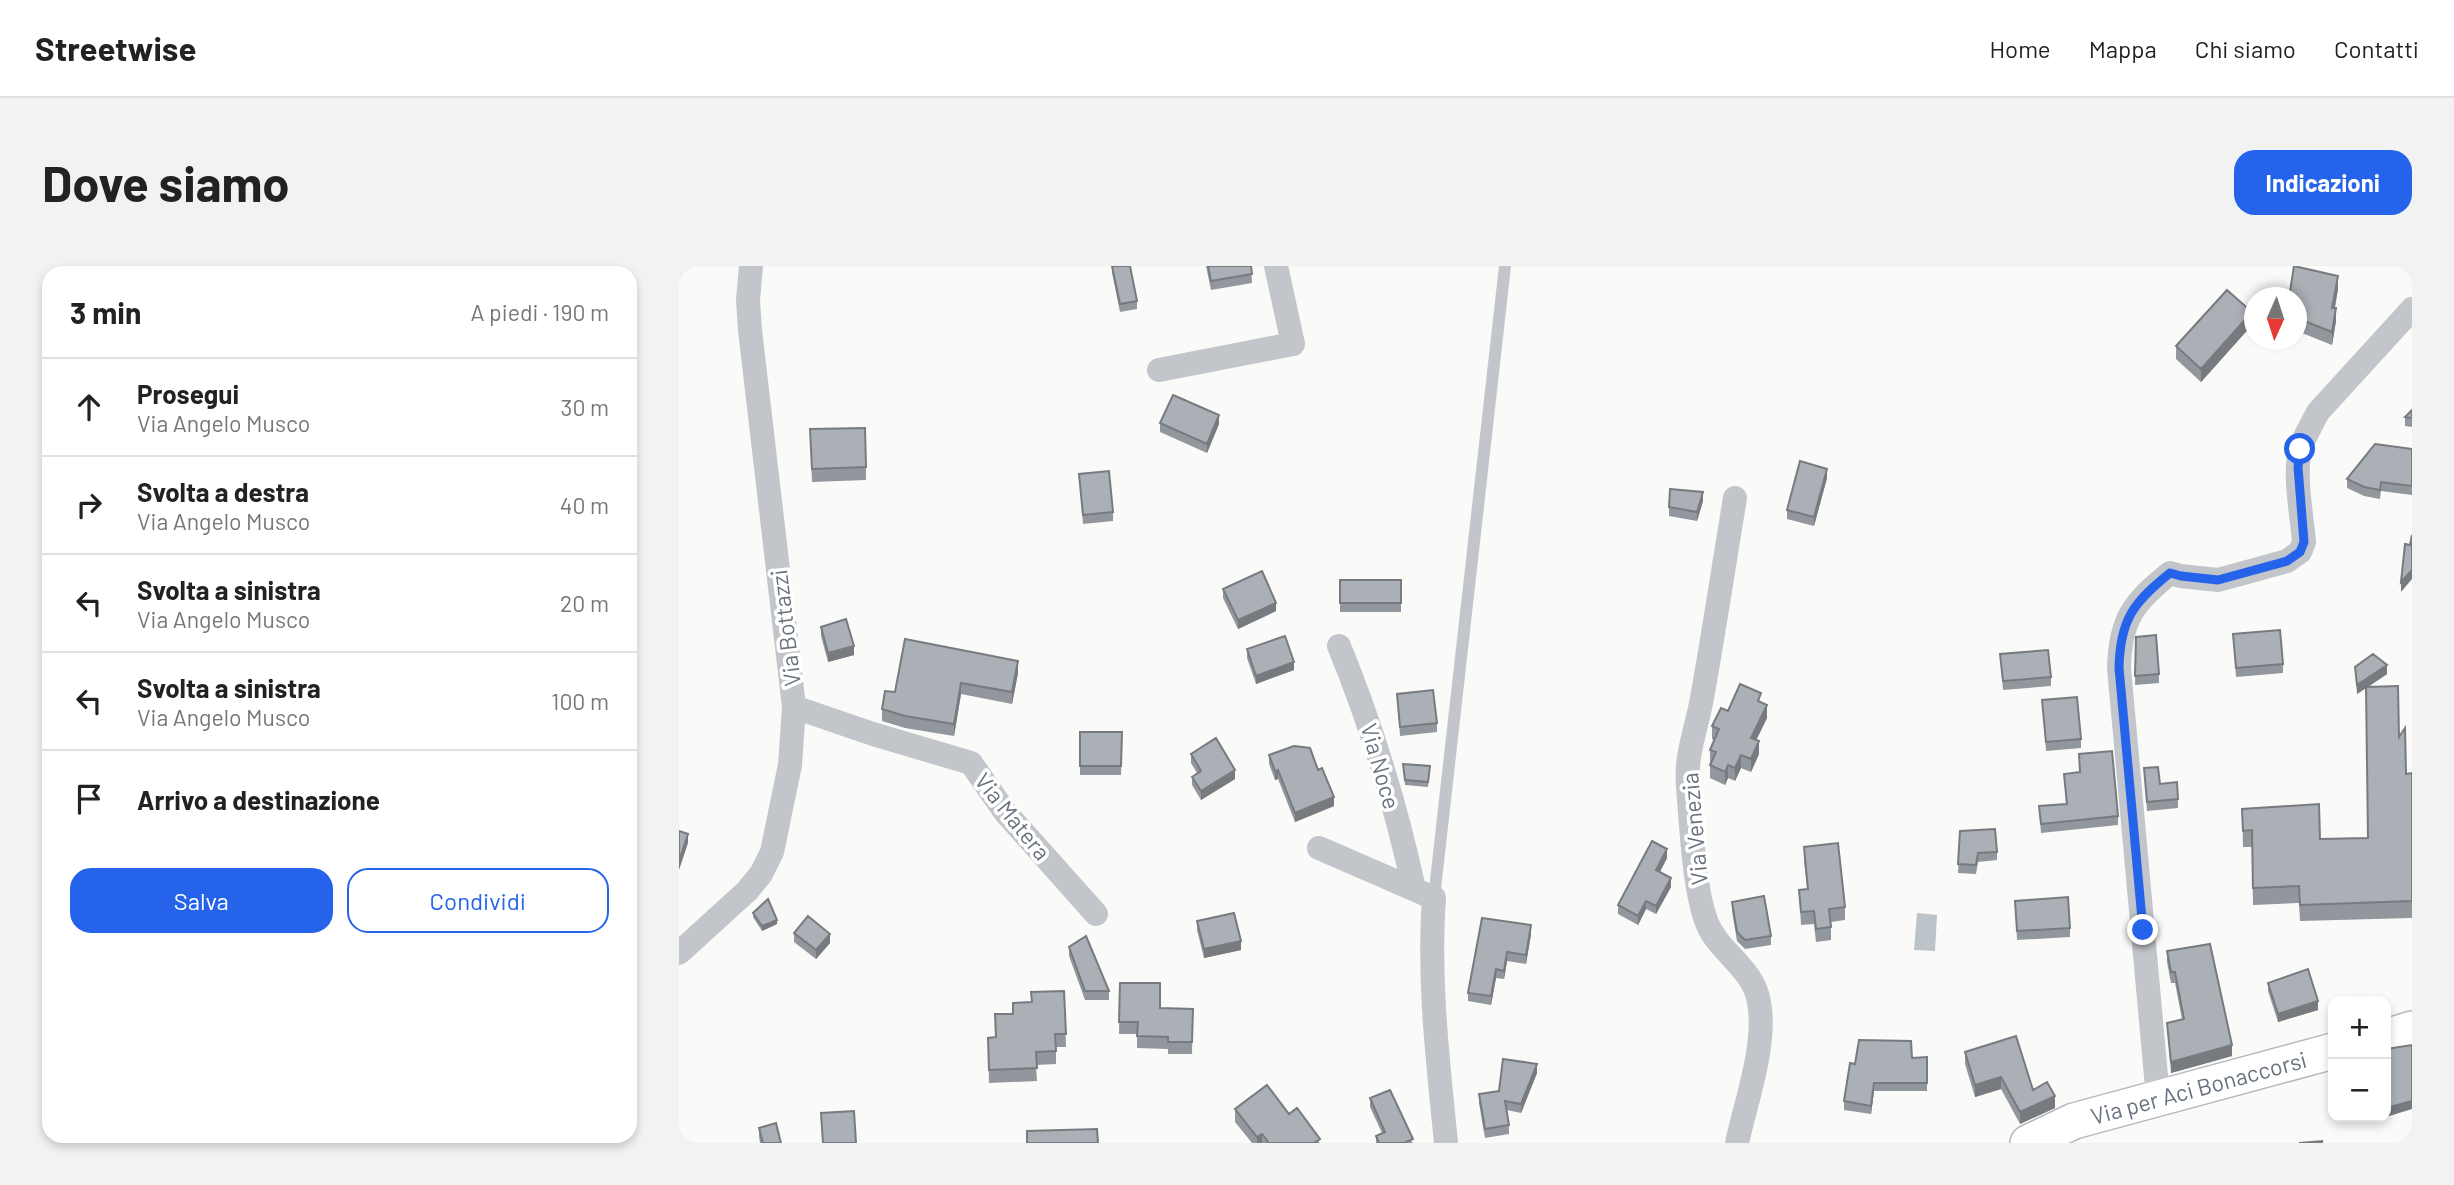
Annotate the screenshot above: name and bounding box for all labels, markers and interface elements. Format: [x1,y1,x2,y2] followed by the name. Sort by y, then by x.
[35,28,196,68] text: Streetwise
[1989,34,2051,63] text: Home
[2089,34,2157,63] text: Mappa
[2195,34,2296,63] text: Chi siamo
[2334,34,2419,63] text: Contatti
[2234,150,2412,215] button: Indicazioni
[42,153,290,212] text: Dove siamo
[2244,287,2307,350] north arrow
[70,294,141,330] text: 3 min
[471,298,609,326] text: A piedi · 190 m
[137,378,239,409] text: Prosegui
[70,388,108,426] icon: ahead
[561,393,609,421] text: 30 m
[137,409,310,437] text: Via Angelo Musco
[2284,433,2315,464] route start
[137,476,309,507] text: Svolta a destra
[70,486,108,524] icon: right
[560,491,609,519] text: 40 m
[137,507,310,535] text: Via Angelo Musco
[764,568,806,688] street label: Via Bottazzi
[137,574,321,605] text: Svolta a sinistra
[70,584,108,622] icon: left
[560,589,609,617] text: 20 m
[137,605,310,633] text: Via Angelo Musco
[137,672,321,703] text: Svolta a sinistra
[70,682,108,720] icon: left
[551,687,609,715] text: 100 m
[137,703,310,731] text: Via Angelo Musco
[1355,720,1407,812] street label: Via Noce
[969,767,1057,865] street label: Via Matera
[1675,772,1713,886] street label: Via Venezia
[70,780,108,818] icon: arrive
[137,784,380,815] text: Arrivo a destinazione
[70,868,333,933] button: Salva
[347,868,609,933] button: Condividi
[2127,914,2158,945] route end
[2328,996,2391,1122] map controls
[2328,996,2391,1059] button: +
[2087,1045,2310,1130] street label: Via per Aci Bonaccorsi
[2328,1059,2391,1122] button: −

